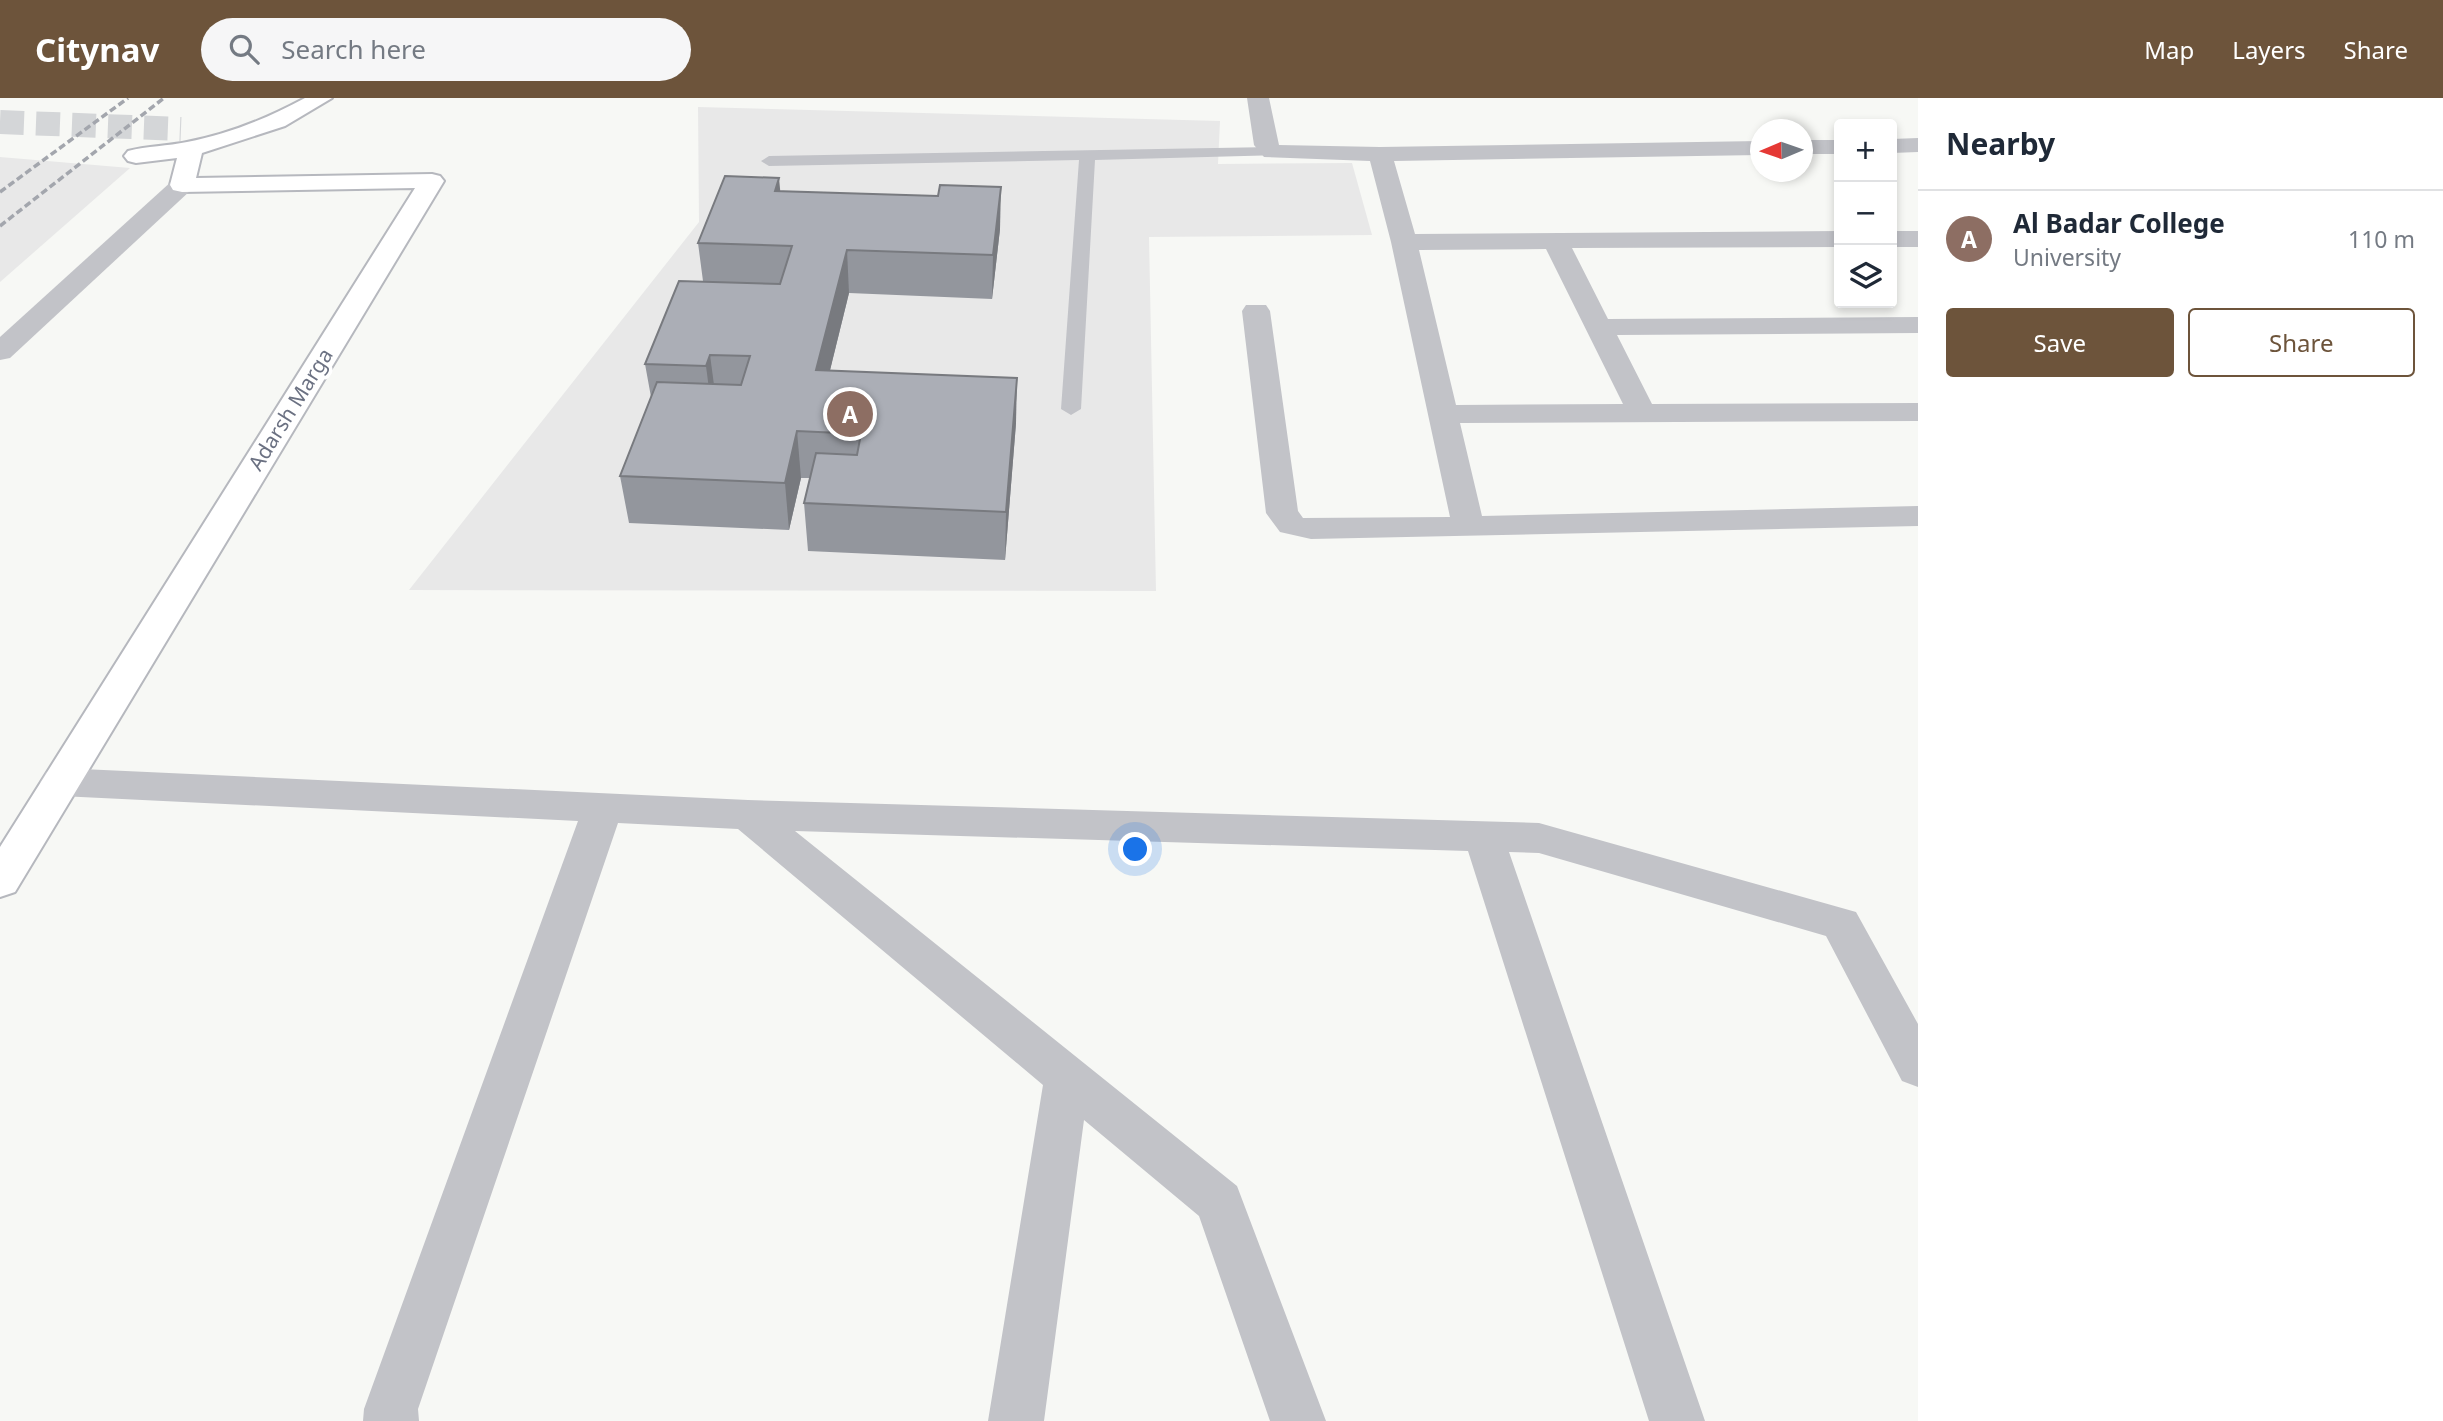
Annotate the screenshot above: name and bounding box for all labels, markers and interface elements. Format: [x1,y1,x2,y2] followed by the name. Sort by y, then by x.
[201,18,691,81] search box
[35,27,159,72] text: Citynav
[225,30,263,68] icon: search
[281,31,426,67] text: Search here
[2144,33,2194,66] text: Map
[2232,33,2306,66] text: Layers
[2344,33,2408,66] text: Share
[1750,119,1813,182] north arrow
[1834,119,1897,308] map controls
[1834,119,1897,182] button: +
[1946,123,2055,164] text: Nearby
[1834,182,1897,245] button: −
[2013,205,2225,241] text: Al Badar College
[1961,223,1977,255] text: A
[2348,223,2415,255] text: 110 m
[2013,241,2121,273] text: University
[1834,245,1897,308] button: layers
[1946,308,2174,377] button: Save
[2188,308,2415,377] button: Share
[241,343,339,475] street label: Adarsh Marga
[827,388,873,440] pin: A
[1118,832,1152,866] your location

